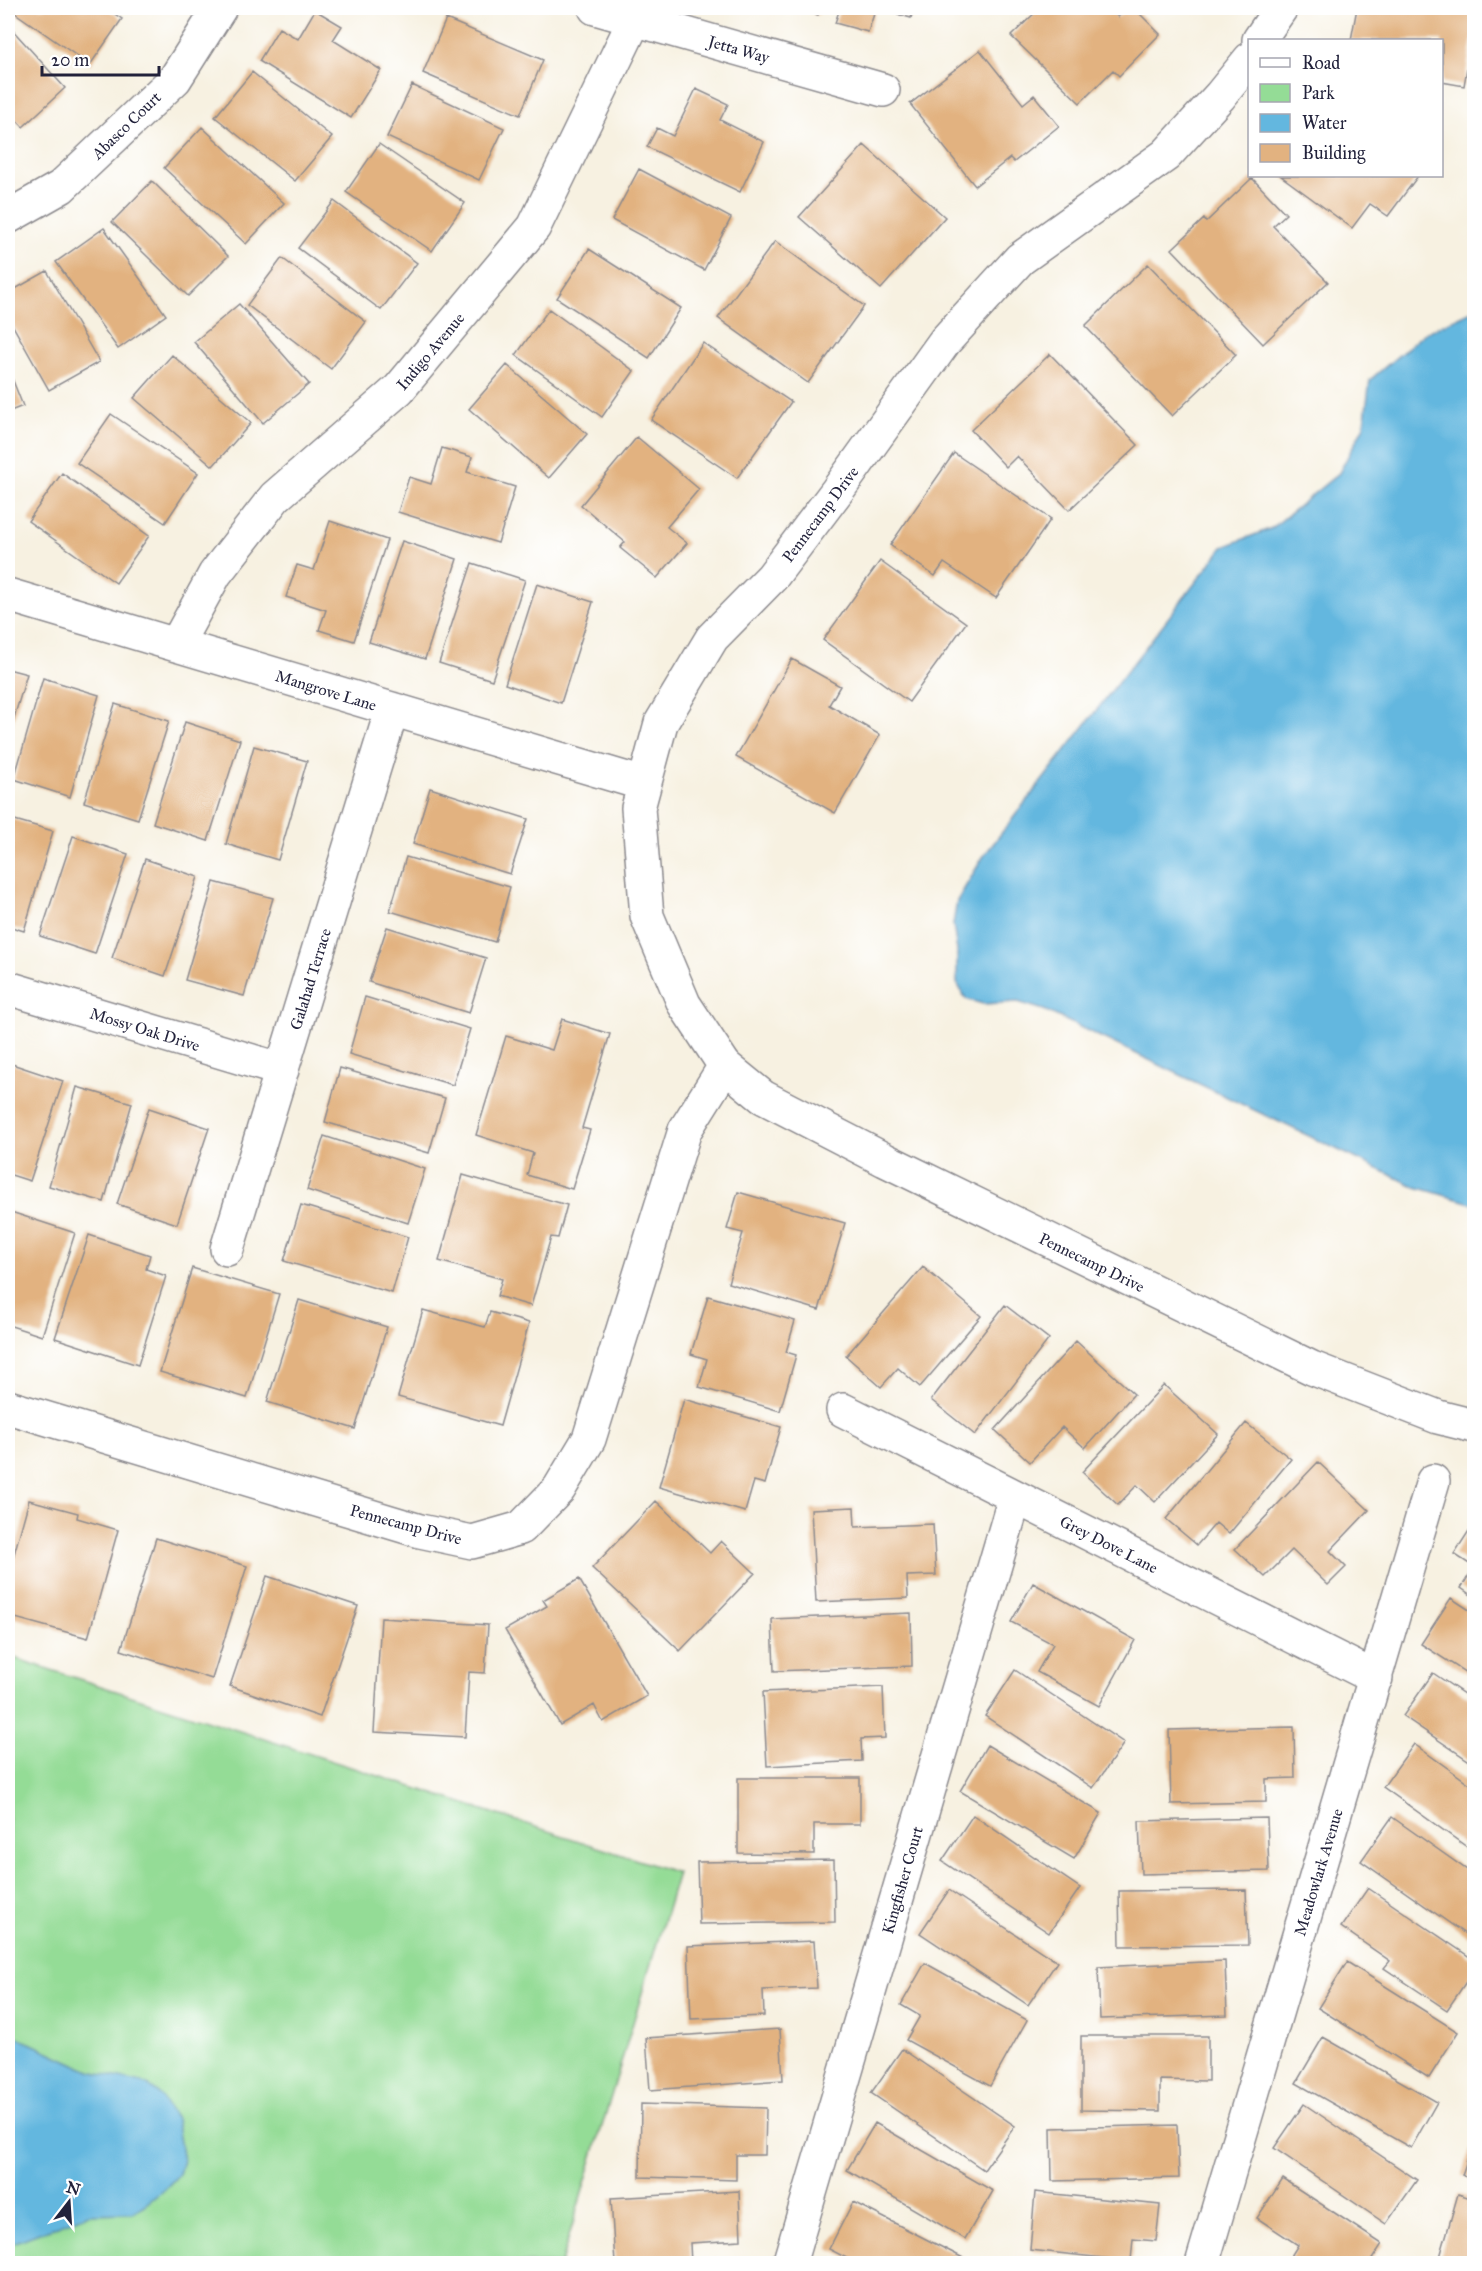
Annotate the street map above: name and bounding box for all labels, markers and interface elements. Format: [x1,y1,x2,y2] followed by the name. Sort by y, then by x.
[704,31,772,68] street label: Jetta Way
[42,39,159,77] scale bar
[1248,39,1443,177] legend
[51,49,89,71] text: 20 m
[1302,52,1340,74] text: Road
[1302,82,1335,104] text: Park
[87,87,165,164] street label: Abasco Court
[1302,112,1347,134] text: Water
[1302,142,1366,165] text: Building
[393,309,469,394] street label: Indigo Avenue
[778,462,863,566] street label: Pennecamp Drive
[273,666,379,716] street label: Mangrove Lane
[286,926,335,1032] street label: Galahad Terrace
[88,1004,202,1055] street label: Mossy Oak Drive
[1036,1229,1148,1296] street label: Pennecamp Drive
[348,1500,464,1549] street label: Pennecamp Drive
[1057,1512,1161,1577] street label: Grey Dove Lane
[1290,1806,1347,1938] street label: Meadowlark Avenue
[878,1824,928,1936] street label: Kingfisher Court
[39,2172,99,2232] north arrow
[64,2177,83,2199] text: N

